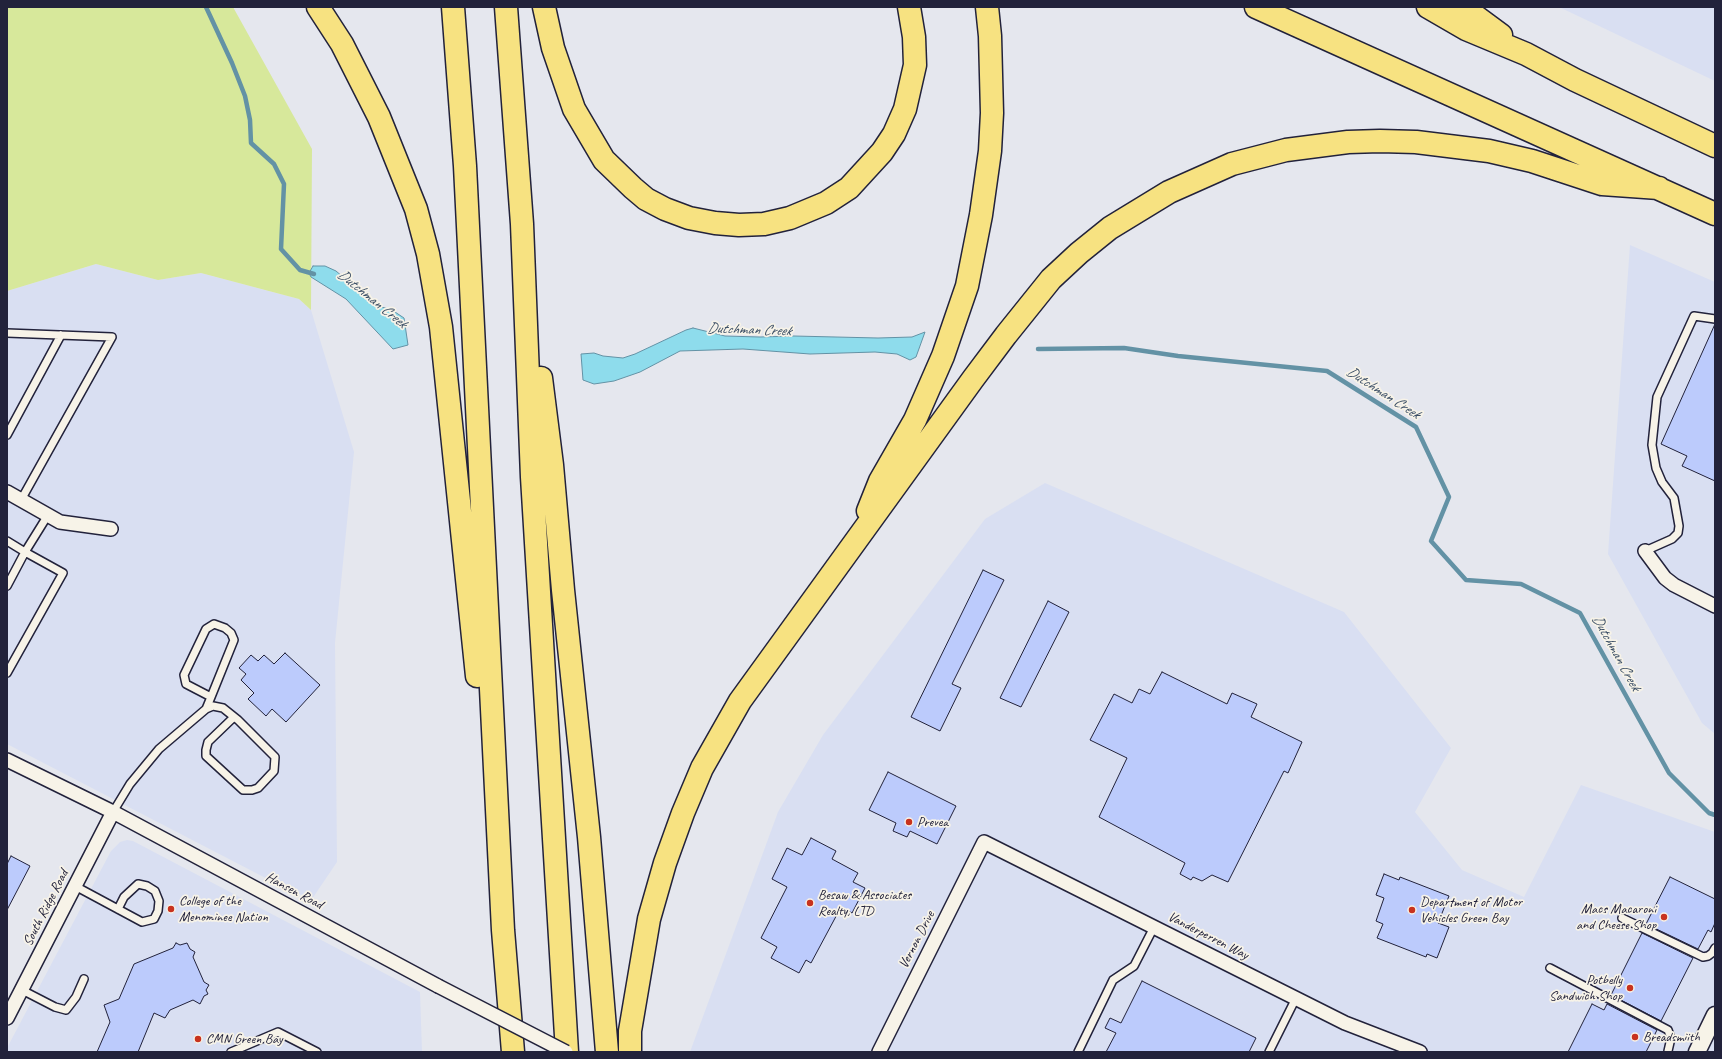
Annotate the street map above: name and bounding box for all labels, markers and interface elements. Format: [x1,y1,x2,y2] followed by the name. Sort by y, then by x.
[334,266,410,332] water label: Dutchman Creek
[707,320,791,340] water label: Dutchman Creek
[1343,363,1423,423] water label: Dutchman Creek
[1588,612,1644,694] water label: Dutchman Creek
[917,814,948,830] place label: Prevea
[904,817,914,827] marker: Prevea
[20,867,72,949] street label: South Ridge Road
[262,869,326,913] street label: Hansen Road
[818,887,911,920] place label: Besaw & Associates Realty, LTD
[179,893,268,926] place label: College of the Menominee Nation
[1420,894,1522,926] place label: Department of Motor Vehicles Green Bay
[805,898,815,908] marker: Besaw & Associates Realty, LTD
[1576,901,1656,934] place label: Macs Macaroni and Cheese Shop
[166,904,176,914] marker: College of the Menominee Nation
[1407,905,1417,915] marker: Department of Motor Vehicles Green Bay
[1165,908,1251,964] street label: Vanderperren Way
[895,909,939,971] street label: Vernon Drive
[1659,912,1669,922] marker: Macs Macaroni and Cheese Shop
[1549,972,1622,1004] place label: Potbelly Sandwich Shop
[1625,983,1635,993] marker: Potbelly Sandwich Shop
[1643,1029,1700,1045] place label: Breadsmiith
[206,1031,283,1047] place label: CMN Green Bay
[1630,1032,1640,1042] marker: Breadsmiith
[193,1034,203,1044] marker: CMN Green Bay

